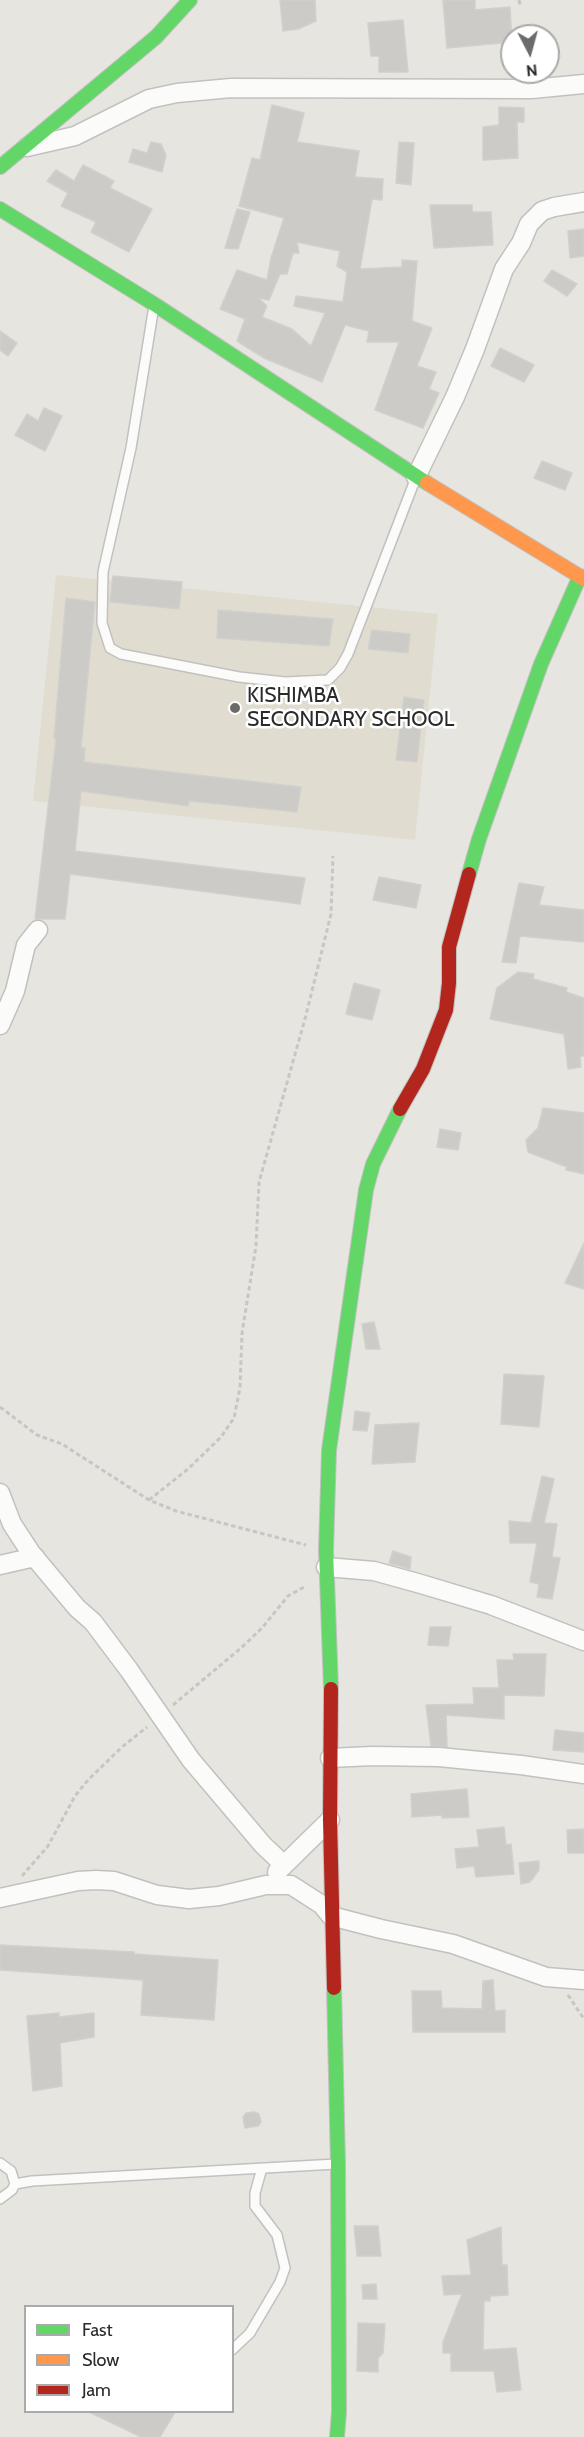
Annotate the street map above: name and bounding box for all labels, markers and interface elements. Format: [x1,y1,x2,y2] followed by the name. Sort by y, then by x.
[500,24,560,84] north arrow
[525,60,538,80] text: N
[247,683,454,733] place label: KISHIMBA SECONDARY SCHOOL
[228,701,242,715] marker: KISHIMBA SECONDARY SCHOOL
[24,2305,234,2413] legend
[82,2319,113,2341] text: Fast
[82,2349,119,2371] text: Slow
[82,2379,111,2401] text: Jam

